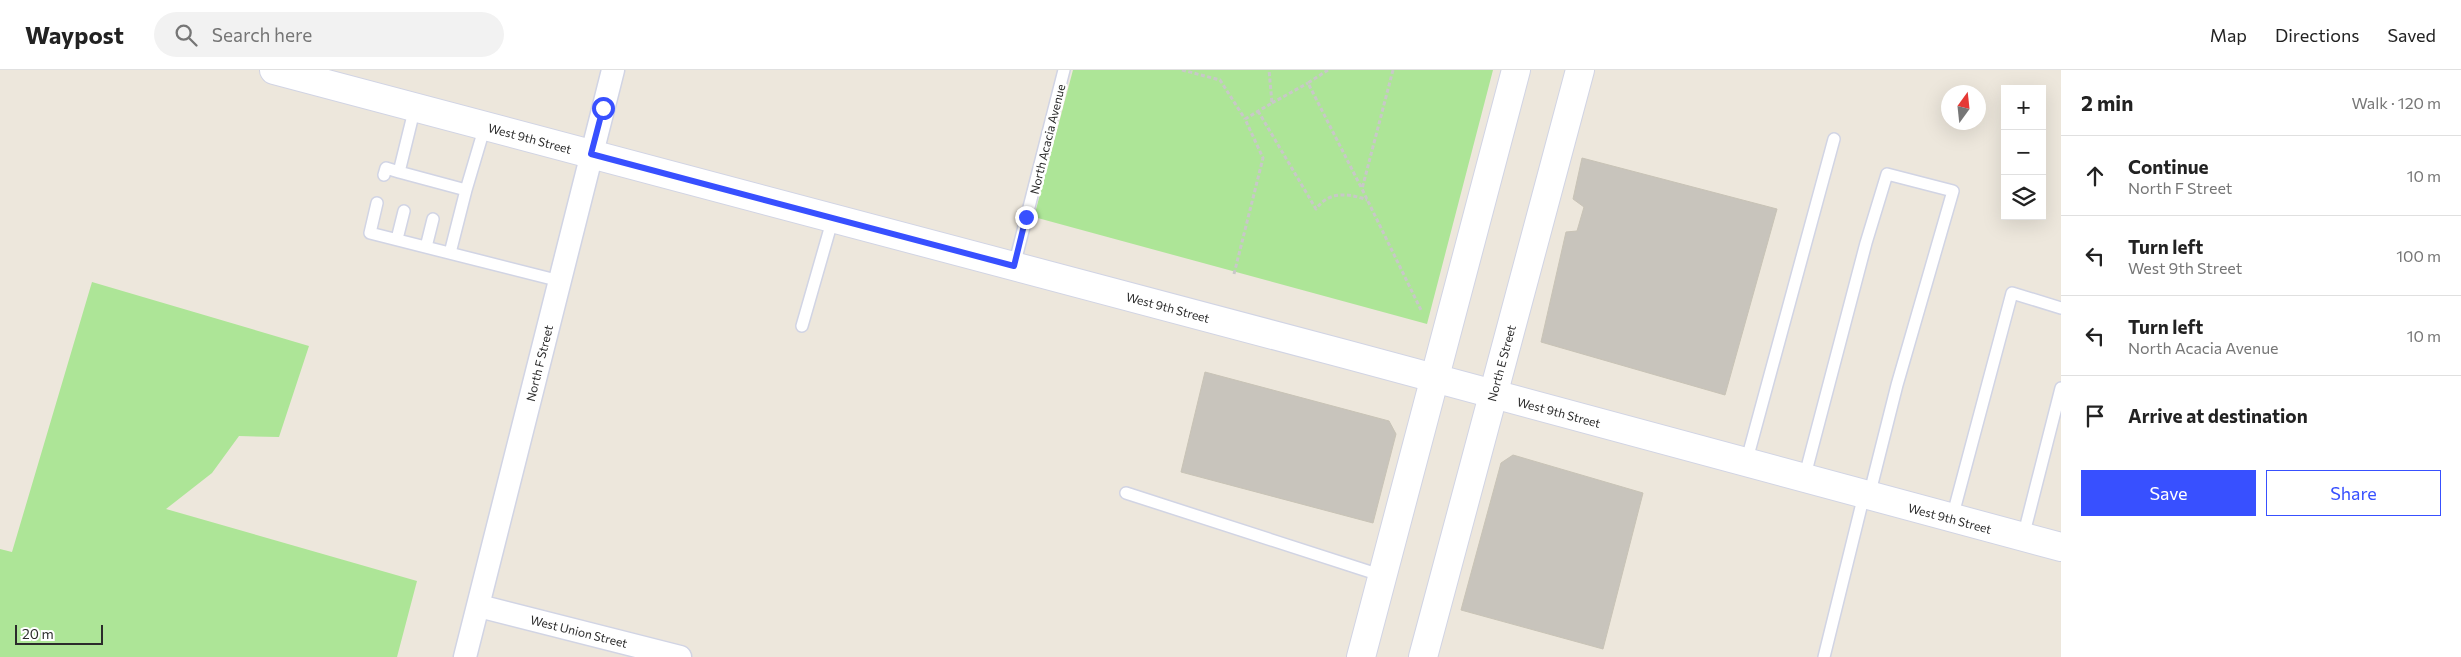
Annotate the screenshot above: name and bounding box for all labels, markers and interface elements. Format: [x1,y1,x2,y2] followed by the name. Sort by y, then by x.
[154,12,504,57] search box
[25,20,124,49] text: Waypost
[172,21,200,49] icon: search
[212,23,312,46] text: Search here
[2210,24,2247,46] text: Map
[2275,24,2359,46] text: Directions
[2387,24,2436,46] text: Saved
[1027,83,1067,195] street label: North Acacia Avenue
[1941,85,1986,130] north arrow
[2001,85,2046,220] map controls
[2001,85,2046,130] button: +
[2081,90,2133,115] text: 2 min
[2351,93,2441,112] text: Walk · 120 m
[592,97,615,120] route start
[487,120,573,156] street label: West 9th Street
[2001,130,2046,175] button: −
[2128,155,2208,178] text: Continue
[2081,162,2109,190] icon: ahead
[2407,166,2441,185] text: 10 m
[2001,175,2046,220] button: layers
[2128,178,2232,197] text: North F Street
[1015,206,1038,229] route end
[2128,235,2203,258] text: Turn left
[2081,242,2109,270] icon: left
[2396,246,2441,265] text: 100 m
[2128,258,2242,277] text: West 9th Street
[1125,289,1211,325] street label: West 9th Street
[2128,315,2203,338] text: Turn left
[2081,322,2109,350] icon: left
[523,323,555,403] street label: North F Street
[1484,323,1518,403] street label: North E Street
[2407,326,2441,345] text: 10 m
[2128,338,2279,357] text: North Acacia Avenue
[1516,394,1602,430] street label: West 9th Street
[2081,402,2109,430] icon: arrive
[2128,404,2308,427] text: Arrive at destination
[2081,470,2256,516] button: Save
[2266,470,2441,516] button: Share
[1907,500,1993,536] street label: West 9th Street
[529,612,629,650] street label: West Union Street
[15,622,102,645] scale bar
[22,625,54,642] text: 20 m

